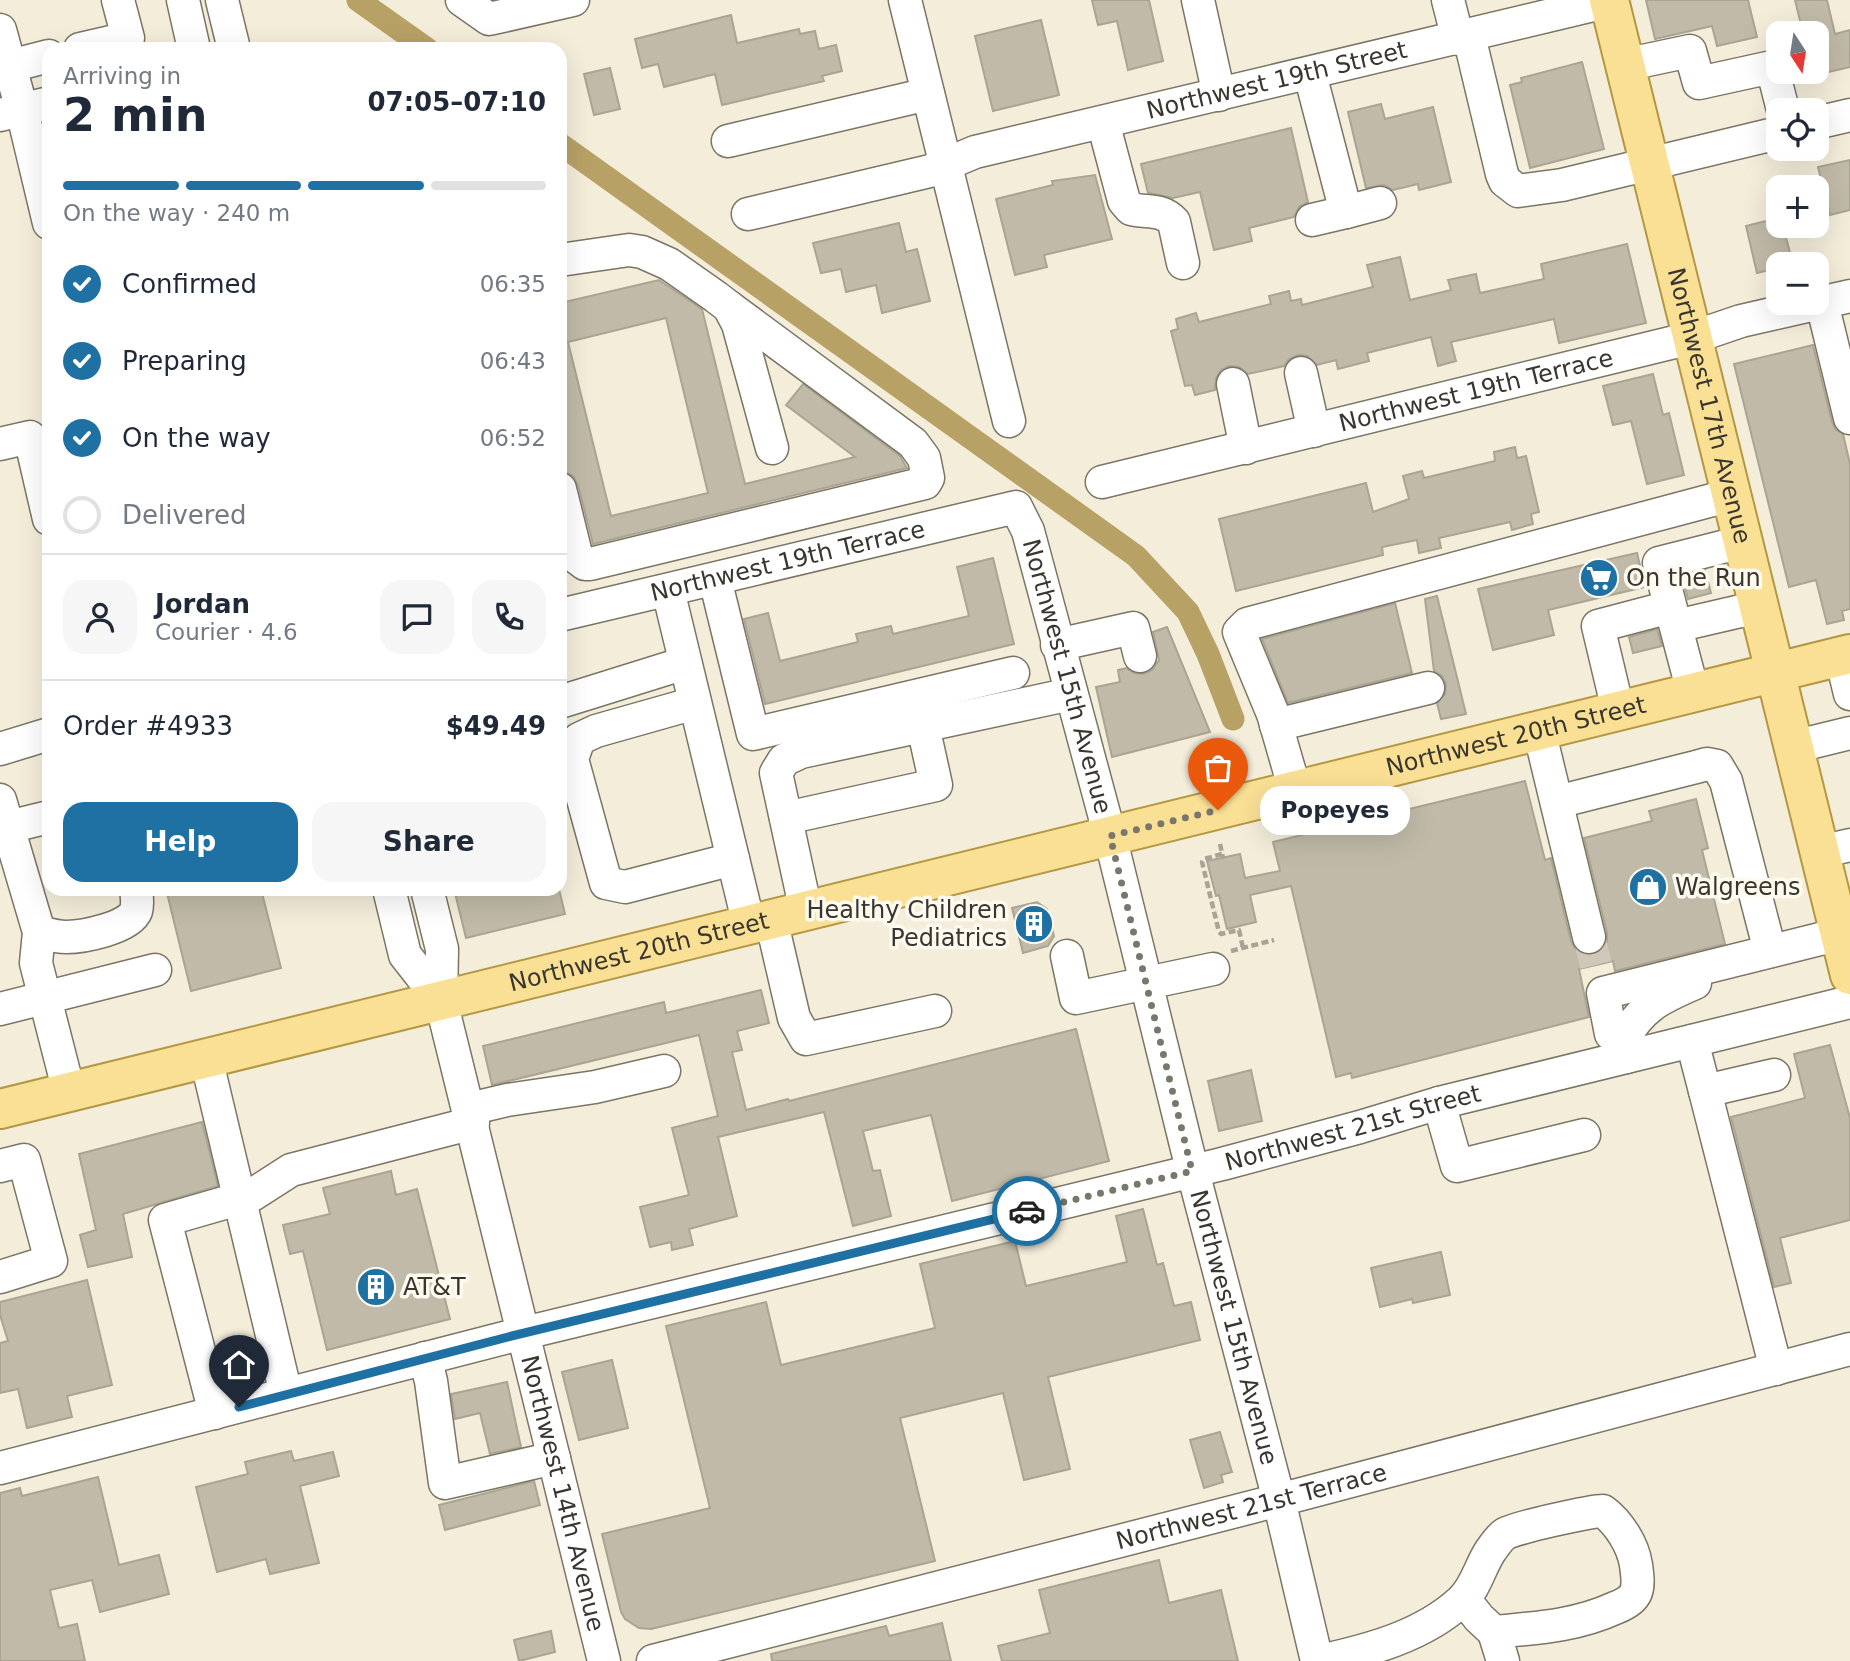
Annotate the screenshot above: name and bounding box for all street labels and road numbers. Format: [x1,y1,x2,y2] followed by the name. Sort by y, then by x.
[1144,36,1410,125] street label: Northwest 19th Street
[1662,265,1757,547] street label: Northwest 17th Avenue
[1336,344,1616,438] street label: Northwest 19th Terrace
[648,515,928,607] street label: Northwest 19th Terrace
[1017,536,1117,817] street label: Northwest 15th Avenue
[1383,691,1649,782] street label: Northwest 20th Street
[506,906,772,997] street label: Northwest 20th Street
[1222,1079,1484,1177] street label: Northwest 21st Street
[1184,1187,1283,1468] street label: Northwest 15th Avenue
[515,1353,610,1634] street label: Northwest 14th Avenue
[1113,1458,1390,1555] street label: Northwest 21st Terrace

